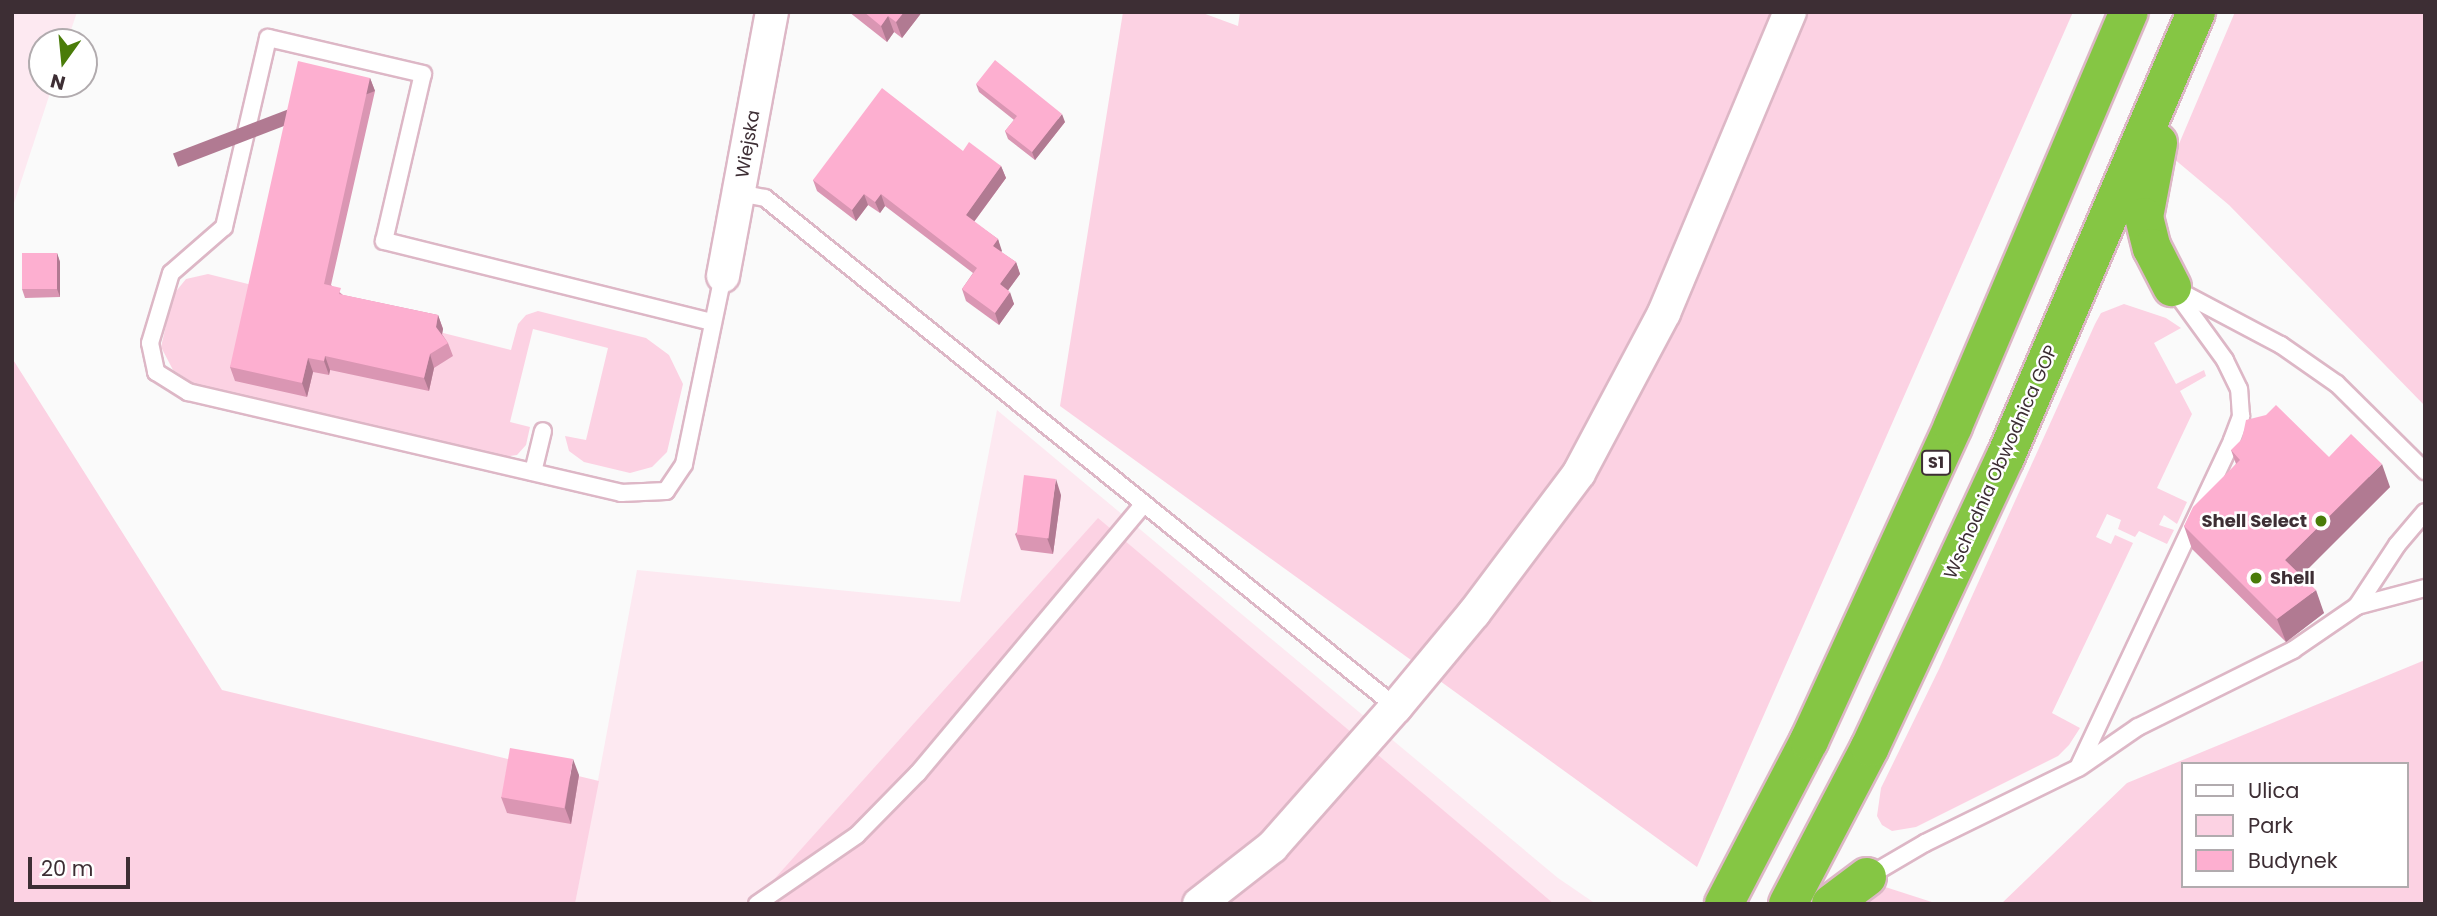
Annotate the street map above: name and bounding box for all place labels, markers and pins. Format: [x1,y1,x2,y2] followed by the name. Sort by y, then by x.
[2202,510,2307,532] place label: Shell Select
[2313,513,2329,529] marker: Shell Select
[2270,567,2315,589] place label: Shell
[2248,570,2264,586] marker: Shell

